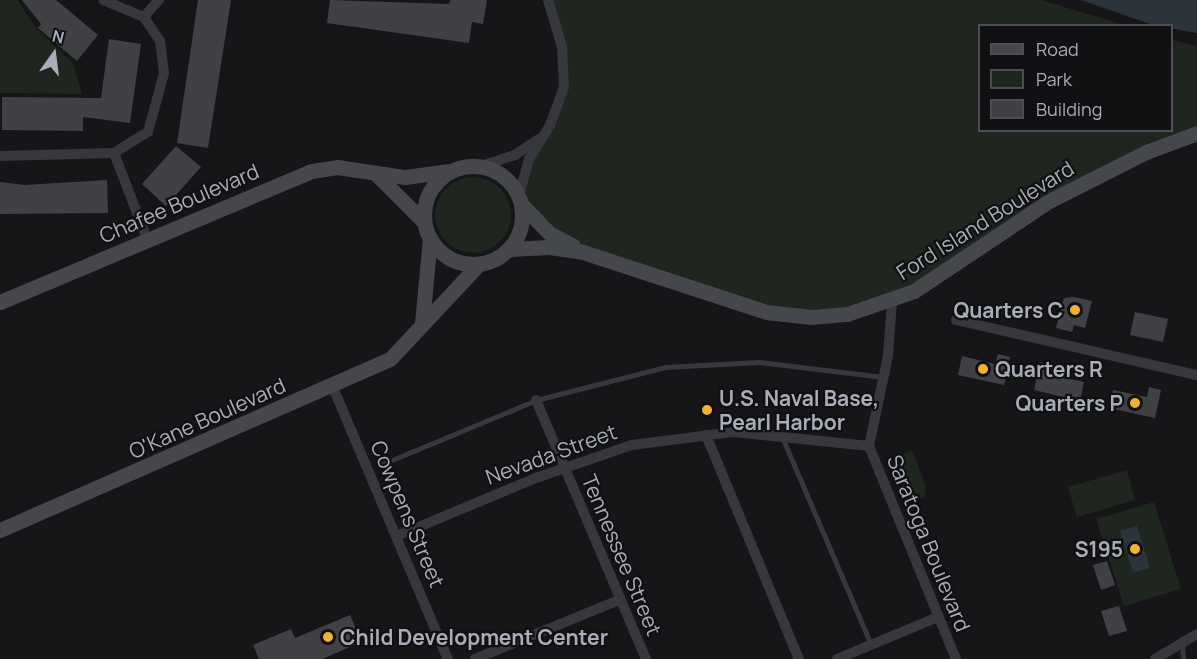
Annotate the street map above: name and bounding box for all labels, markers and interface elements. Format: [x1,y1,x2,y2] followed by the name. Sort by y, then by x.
[24,24,84,84] north arrow
[50,24,67,49] text: N
[978,24,1173,132] legend
[1036,37,1079,61] text: Road
[1036,67,1072,91] text: Park
[1036,97,1102,121] text: Building
[892,155,1078,285] street label: Ford Island Boulevard
[95,158,263,248] street label: Chafee Boulevard
[953,297,1063,323] place label: Quarters C
[1068,303,1082,317] marker: Quarters C
[995,356,1103,382] place label: Quarters R
[976,362,990,376] marker: Quarters R
[125,372,289,464] street label: O'Kane Boulevard
[719,385,879,435] place label: U.S. Naval Base, Pearl Harbor
[1016,390,1123,416] place label: Quarters P
[1128,396,1142,410] marker: Quarters P
[700,403,714,417] marker: U.S. Naval Base, Pearl Harbor
[482,419,620,489] street label: Nevada Street
[366,437,450,591] street label: Cowpens Street
[882,451,976,635] street label: Saratoga Boulevard
[577,471,667,639] street label: Tennessee Street
[1075,536,1123,562] place label: S195
[1128,542,1142,556] marker: S195
[340,624,608,650] place label: Child Development Center
[321,630,335,644] marker: Child Development Center

